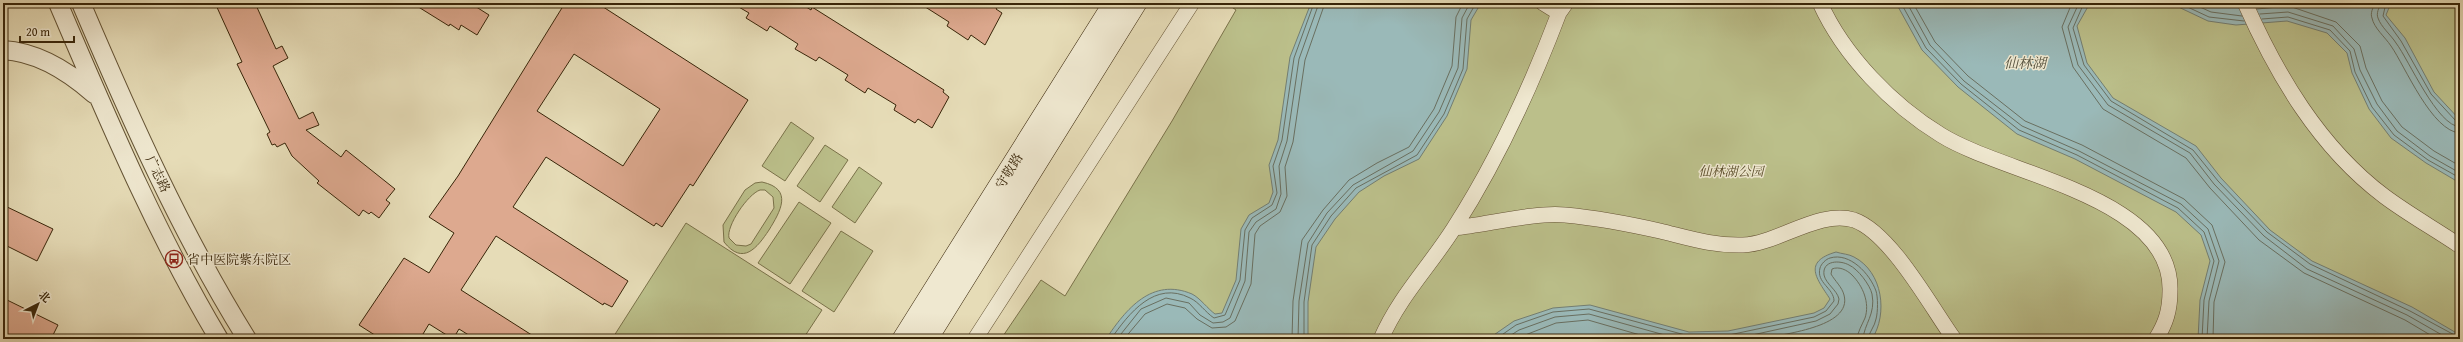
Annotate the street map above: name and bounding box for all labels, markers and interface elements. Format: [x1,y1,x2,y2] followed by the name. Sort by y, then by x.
[20,18,74,44] scale bar
[26,23,50,40] text: 20 m
[2004,53,2049,73] water label: 仙林湖
[991,149,1027,193] street label: 守敬路
[141,152,175,196] street label: 广志路
[1698,162,1765,181] park label: 仙林湖公园
[164,249,184,269] bus stop icon: 省中医院紫东院区
[187,250,291,269] place label: 省中医院紫东院区
[18,284,58,324] north arrow
[35,287,54,306] text: 北

